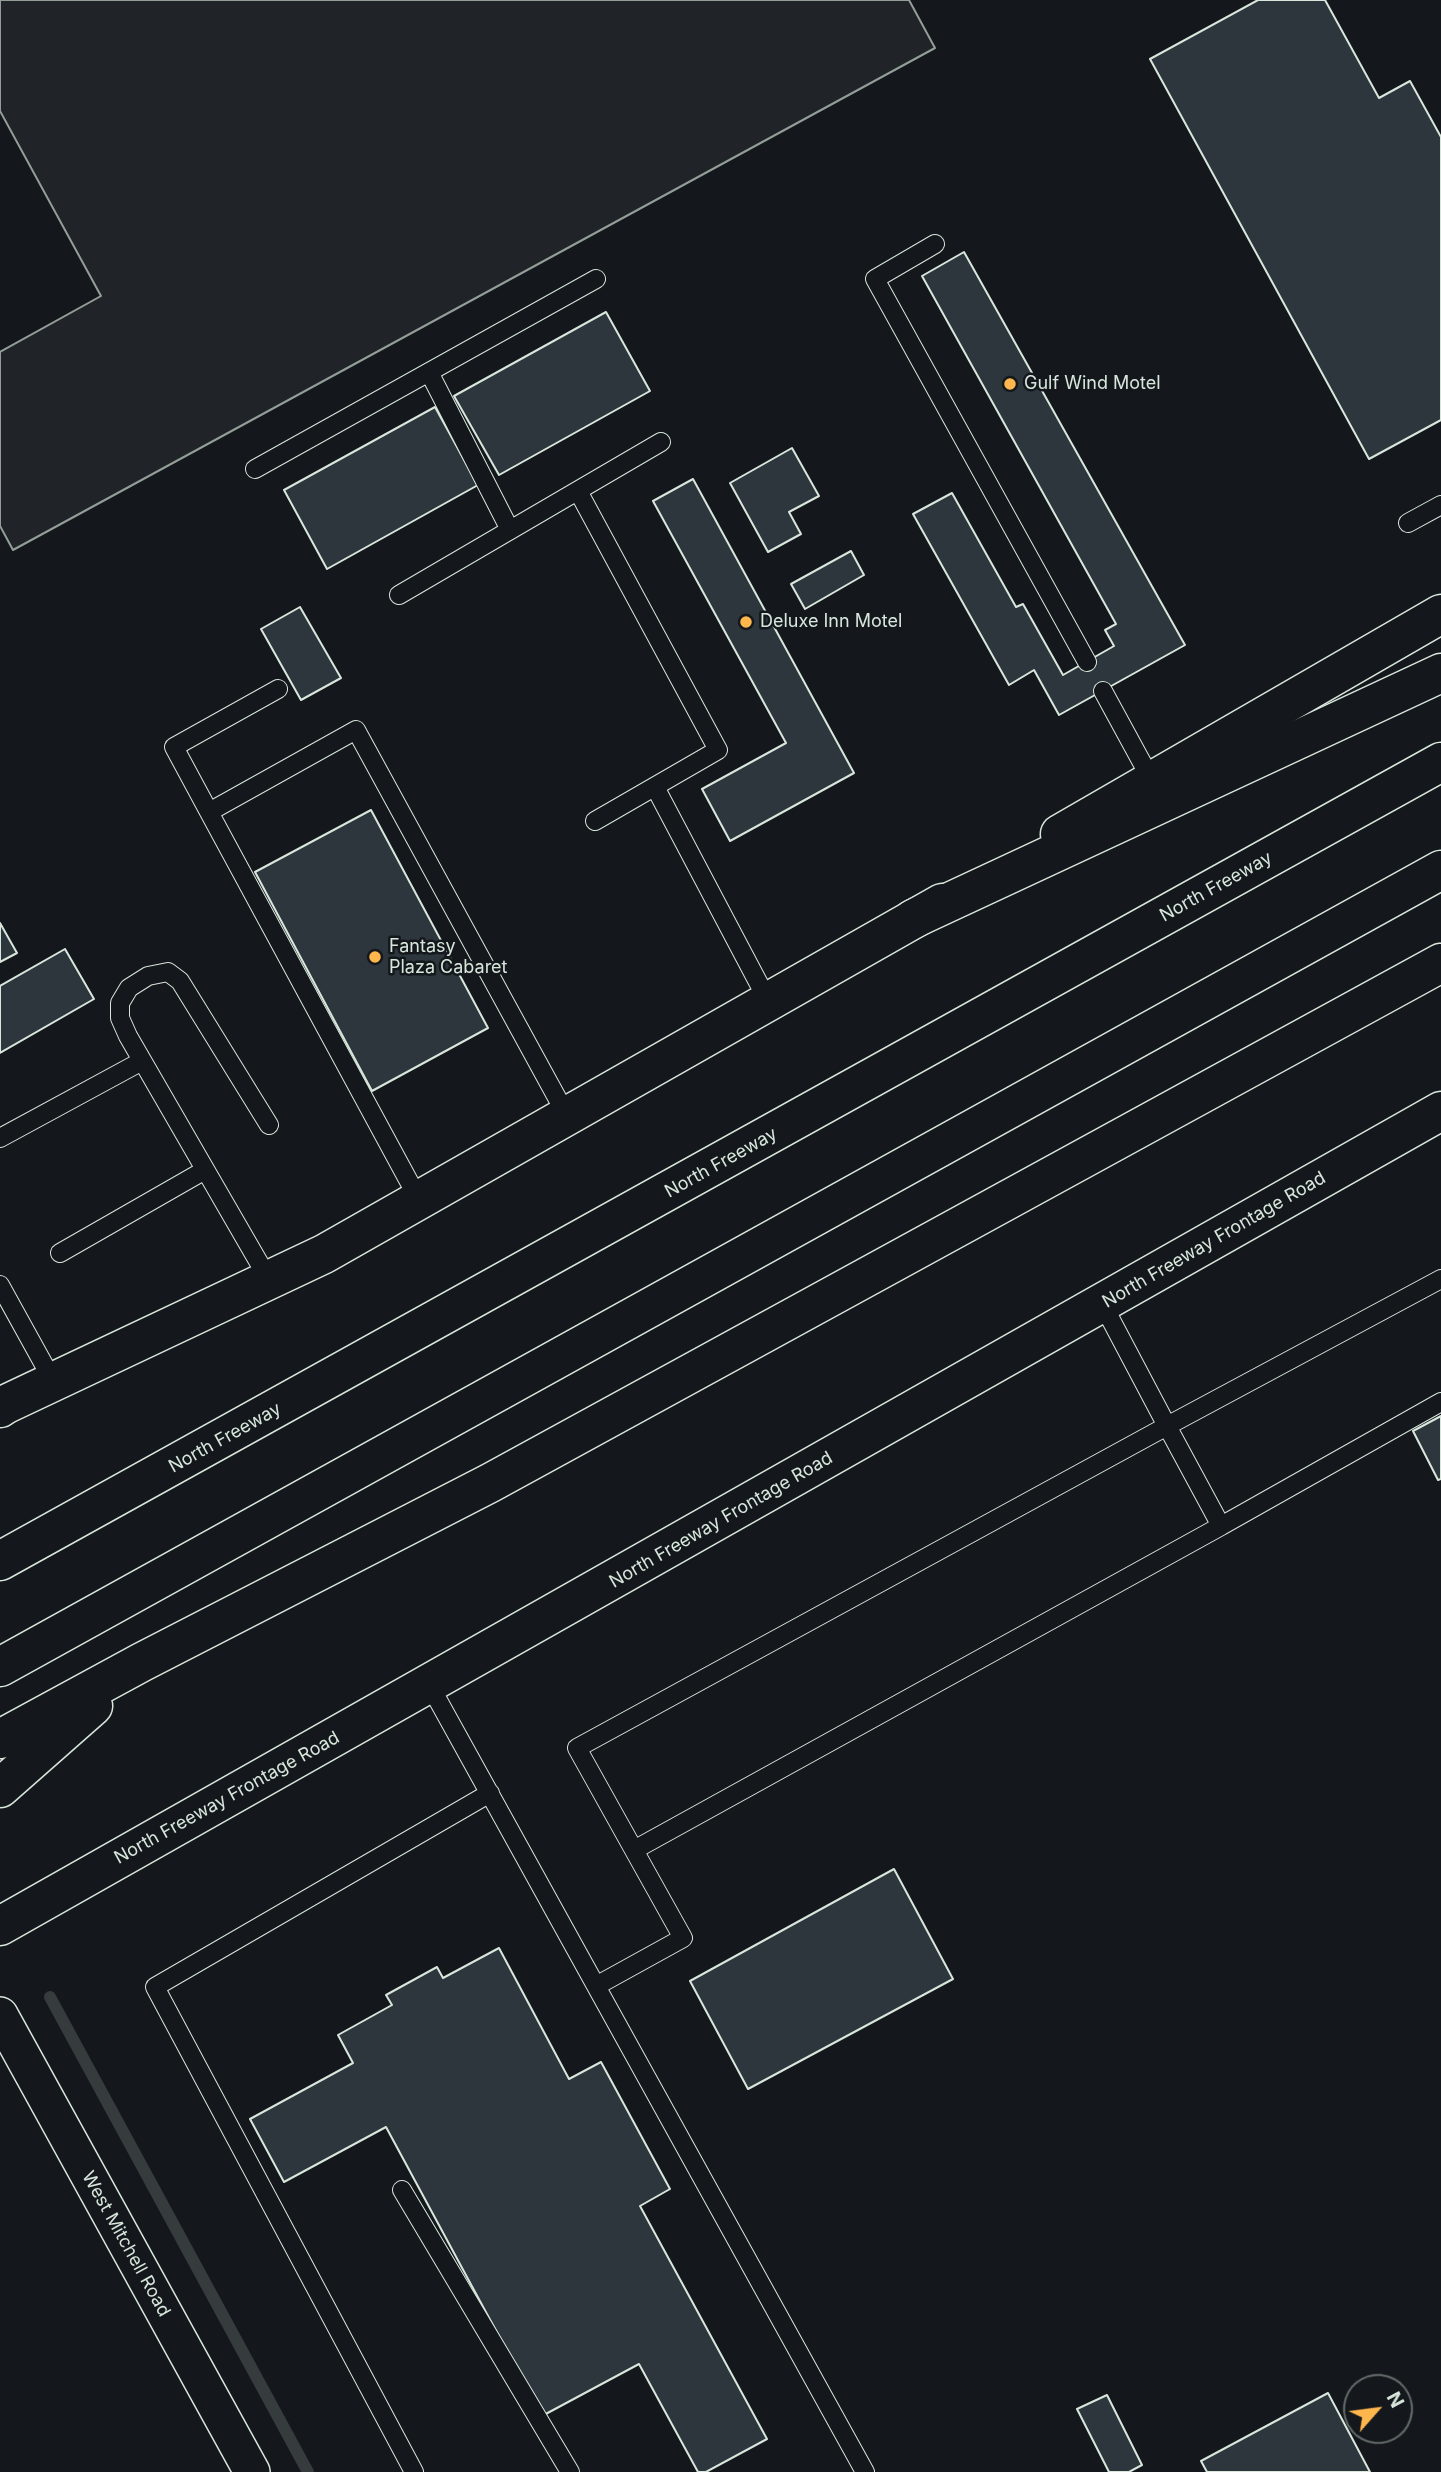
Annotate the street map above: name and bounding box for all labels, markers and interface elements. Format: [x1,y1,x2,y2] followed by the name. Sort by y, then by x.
[1024,373,1161,395] place label: Gulf Wind Motel
[1002,376,1018,392] marker: Gulf Wind Motel
[760,611,902,633] place label: Deluxe Inn Motel
[738,614,754,630] marker: Deluxe Inn Motel
[1156,847,1276,927] street label: North Freeway
[389,936,507,978] place label: Fantasy Plaza Cabaret
[367,949,383,965] marker: Fantasy Plaza Cabaret
[661,1123,781,1203] street label: North Freeway
[1099,1167,1329,1313] street label: North Freeway Frontage Road
[165,1398,285,1478] street label: North Freeway
[606,1447,836,1593] street label: North Freeway Frontage Road
[111,1727,343,1869] street label: North Freeway Frontage Road
[77,2168,175,2320] street label: West Mitchell Road
[1343,2374,1413,2444] north arrow
[1382,2388,1409,2412] text: N

